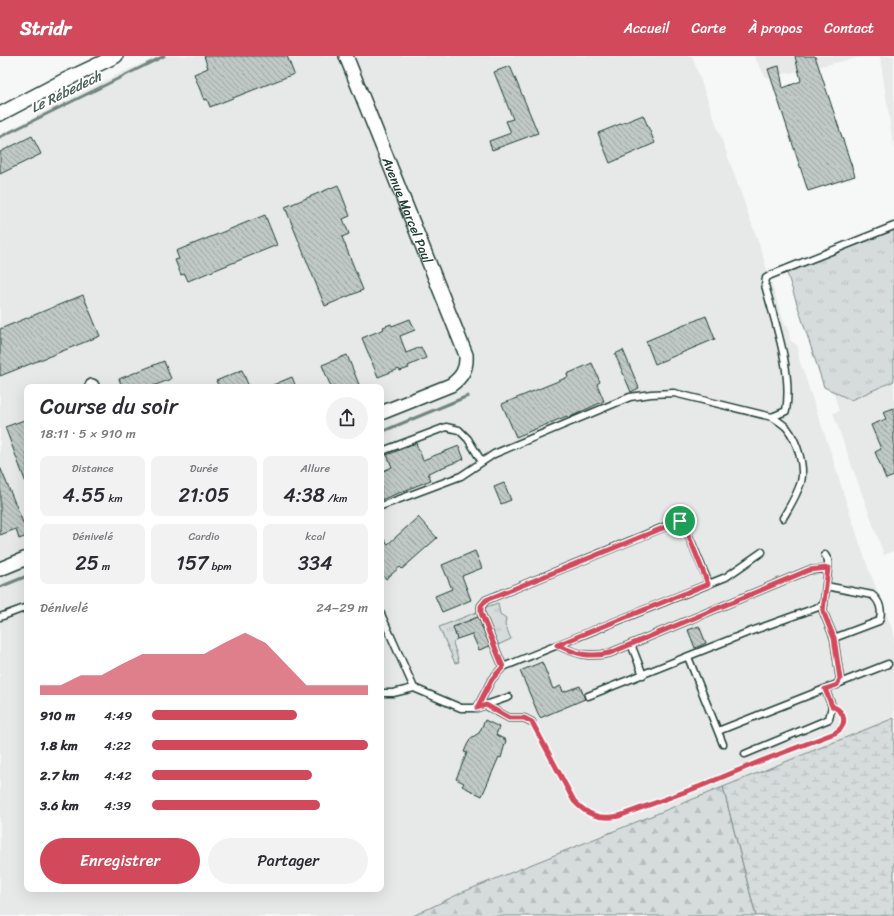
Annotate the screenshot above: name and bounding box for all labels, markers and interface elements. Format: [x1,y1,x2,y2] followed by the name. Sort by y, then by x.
[20,12,71,45] text: Stridr
[624,16,670,41] text: Accueil
[692,16,726,41] text: Carte
[748,16,802,41] text: À propos
[824,16,874,41] text: Contact
[26,63,107,120] water label: Le Rébedech
[376,152,440,267] street label: Avenue Marcel Paul
[40,387,178,426] text: Course du soir
[326,397,368,439] button: share
[40,422,136,445] text: 18:11 · 5 × 910 m
[72,459,114,478] text: Distance
[190,459,218,478] text: Durée
[301,459,330,478] text: Allure
[63,478,106,513] text: 4.55
[178,478,230,513] text: 21:05
[283,478,325,513] text: 4:38
[106,489,123,508] text: km
[325,489,347,508] text: /km
[663,504,697,538] pin
[669,510,691,532] icon: arrive
[72,527,113,546] text: Dénivelé
[188,527,220,546] text: Cardio
[305,527,325,546] text: kcal
[75,546,99,581] text: 25
[176,546,209,581] text: 157
[298,546,333,581] text: 334
[99,557,110,576] text: m
[209,557,232,576] text: bpm
[40,596,88,619] text: Dénivelé
[316,596,368,619] text: 24–29 m
[40,704,75,727] text: 910 m
[104,704,132,727] text: 4:49
[40,734,78,757] text: 1.8 km
[104,734,131,757] text: 4:22
[40,764,79,787] text: 2.7 km
[104,764,132,787] text: 4:42
[40,794,79,817] text: 3.6 km
[104,794,131,817] text: 4:39
[40,838,200,884] button: Enregistrer
[208,838,368,884] button: Partager

